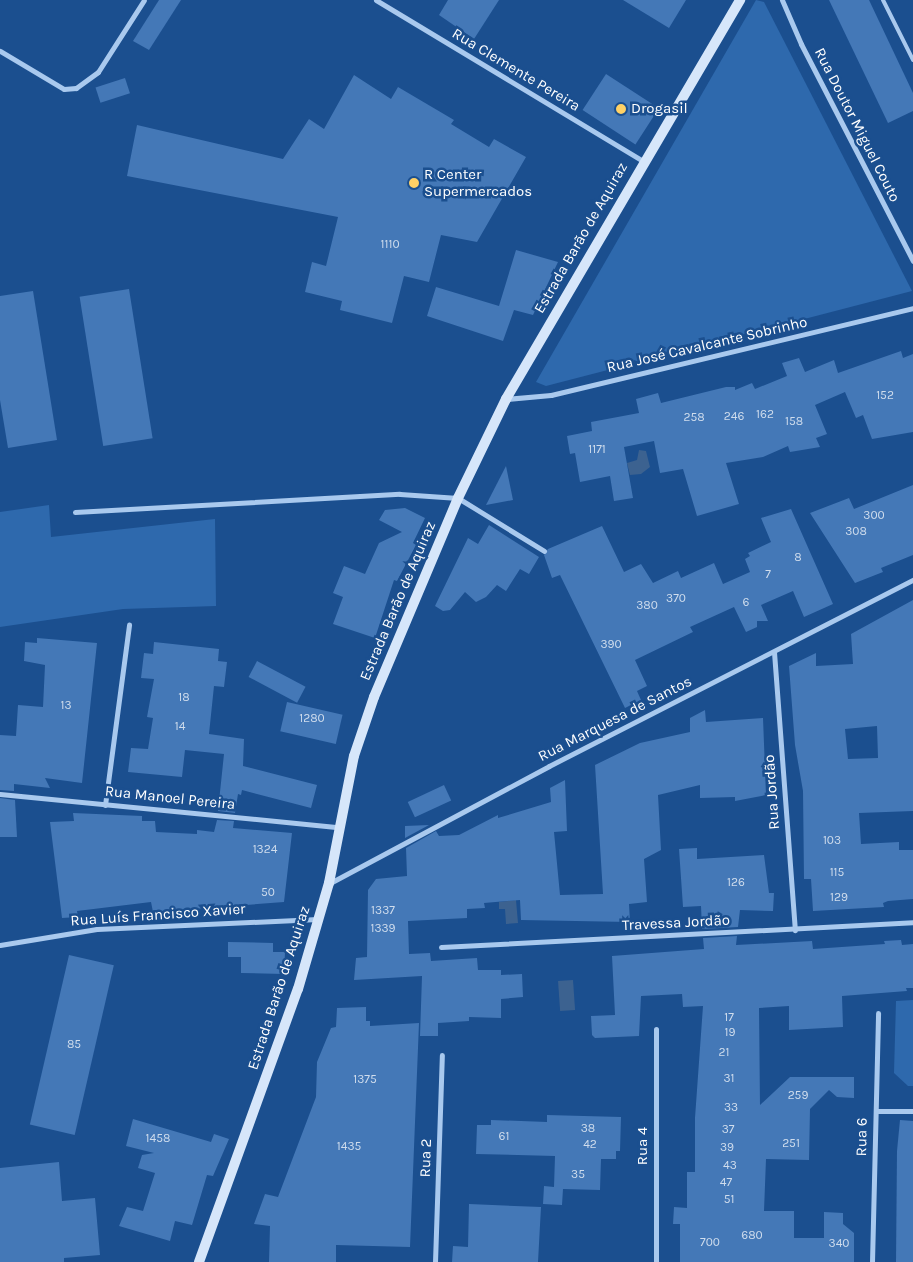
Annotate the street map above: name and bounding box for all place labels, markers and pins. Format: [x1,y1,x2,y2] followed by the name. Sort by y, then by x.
[631,100,688,118] place label: Drogasil
[615,103,627,115] marker: Drogasil
[424,165,532,200] place label: R Center Supermercados
[408,177,420,189] marker: R Center Supermercados

